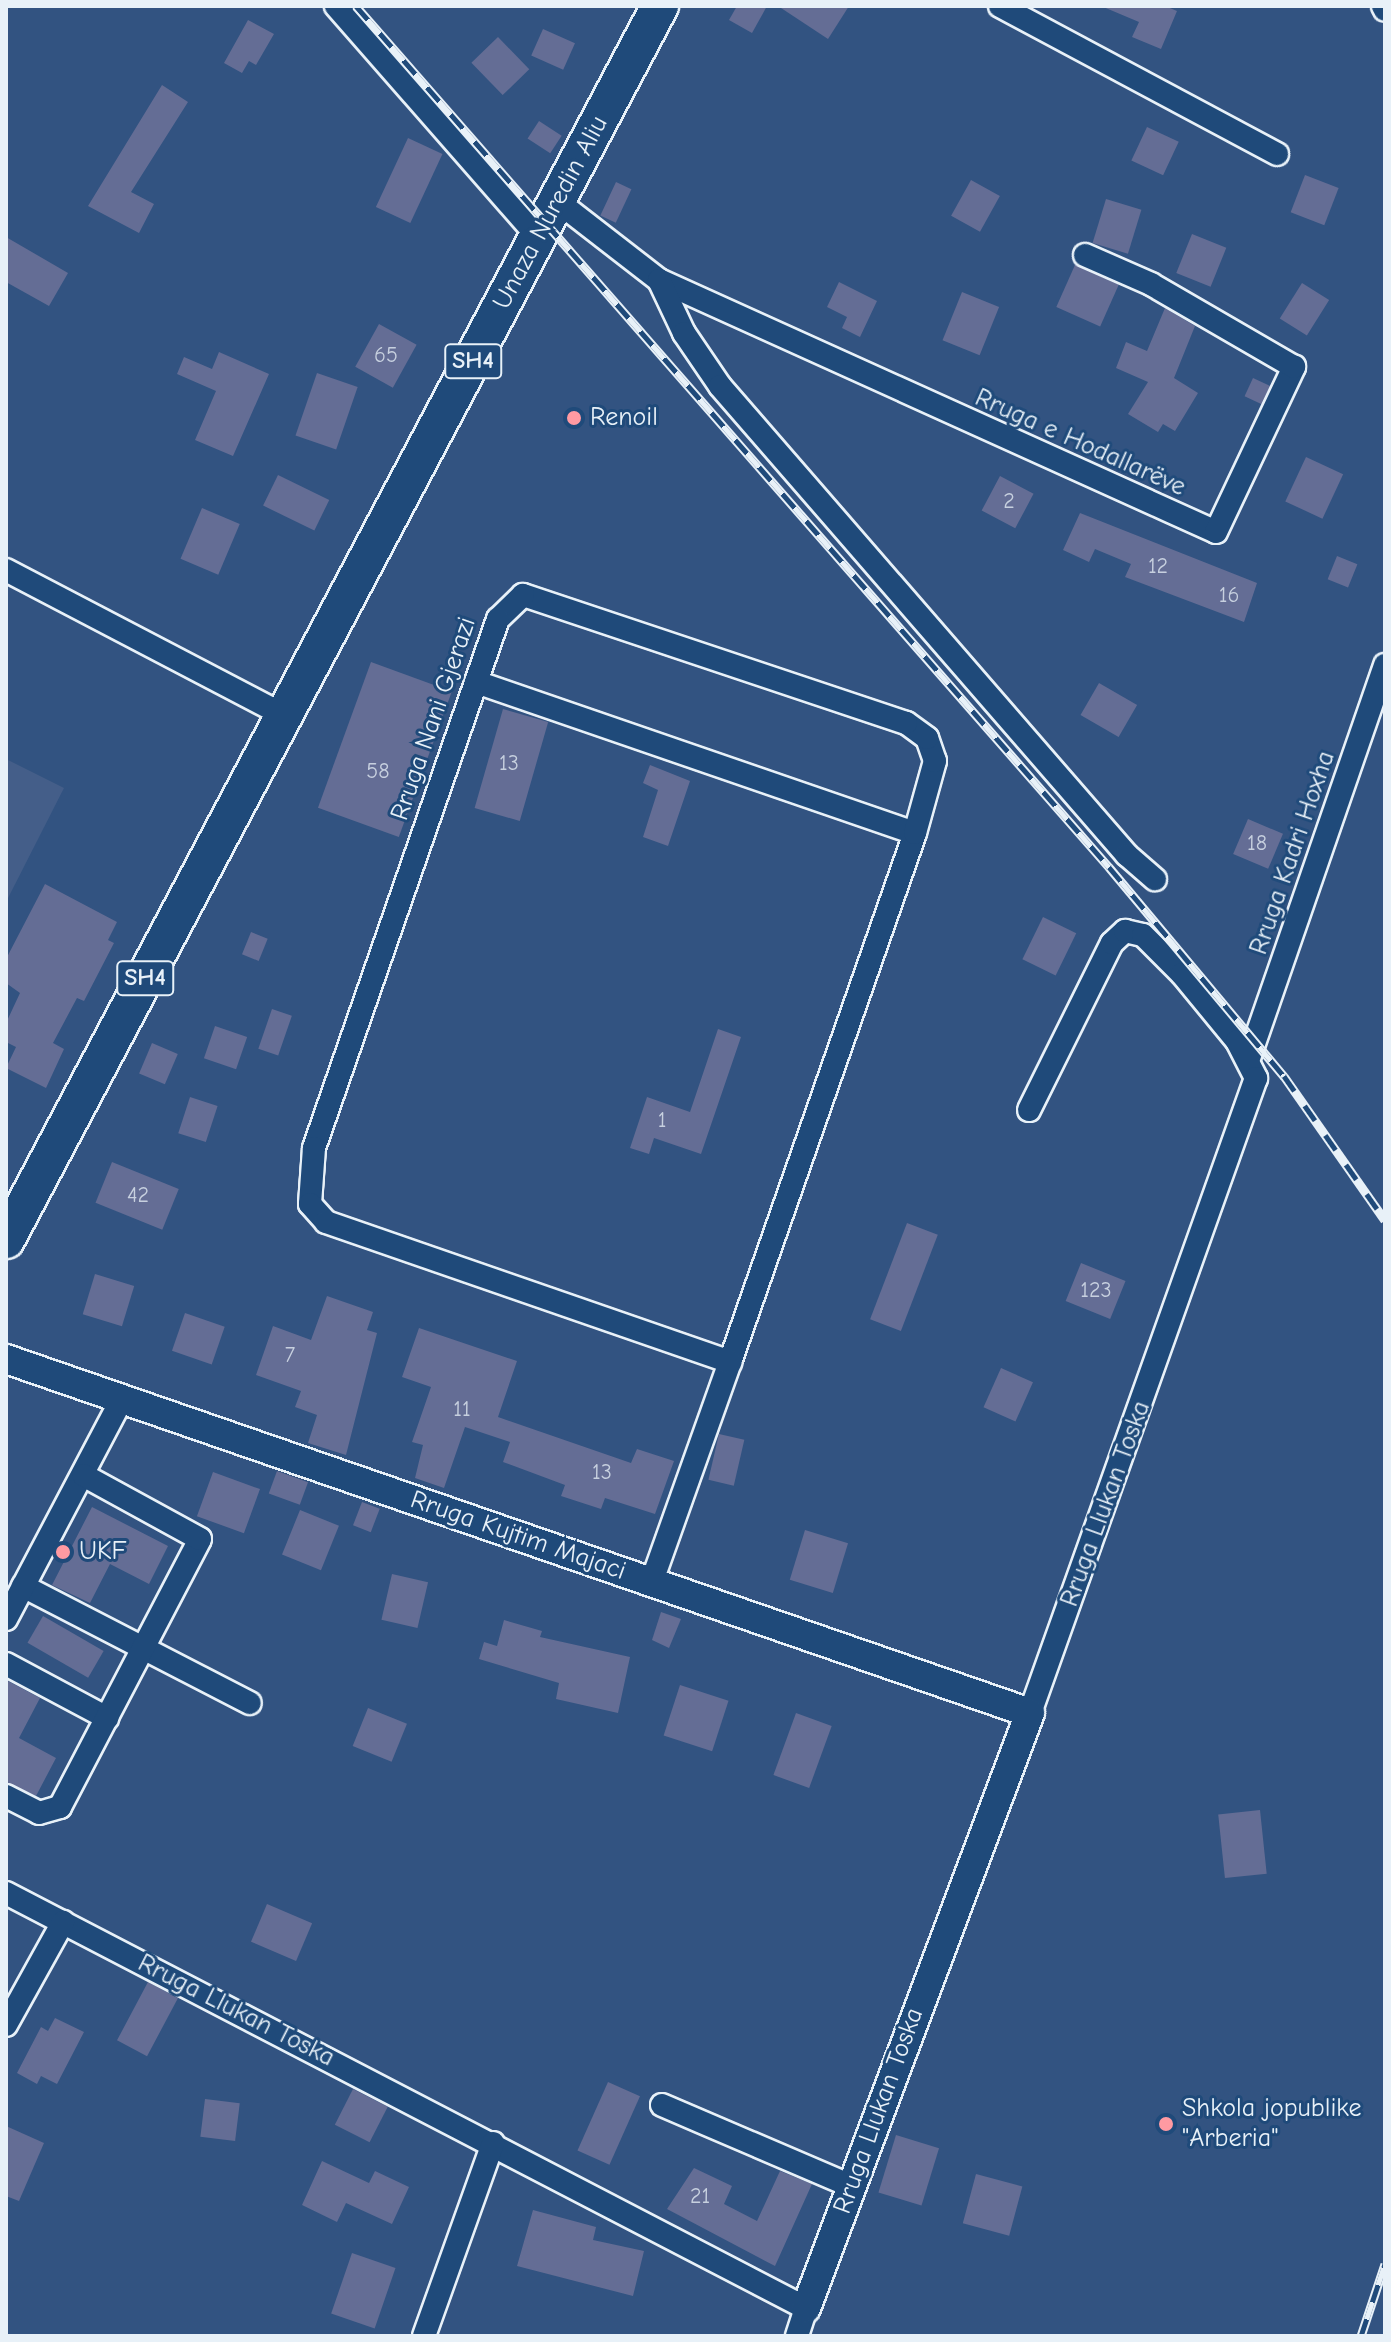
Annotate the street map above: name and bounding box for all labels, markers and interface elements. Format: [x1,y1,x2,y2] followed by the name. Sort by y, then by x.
[487,111,615,315] street label: Unaza Nuredin Aliu
[443,341,503,381] road number: SH4
[374,343,398,369] house number: 65
[970,383,1190,503] street label: Rruga e Hodallarëve
[590,402,658,434] place label: Renoil
[565,409,583,427] marker: Renoil
[1003,489,1015,515] house number: 2
[1148,554,1168,580] house number: 12
[1219,583,1239,609] house number: 16
[385,613,483,825] street label: Rruga Nani Gjerazi
[1244,747,1342,959] street label: Rruga Kadri Hoxha
[499,751,519,777] house number: 13
[366,759,390,785] house number: 58
[1247,831,1267,857] house number: 18
[115,958,175,998] road number: SH4
[658,1108,666,1134] house number: 1
[127,1183,149,1209] house number: 42
[1080,1278,1112,1304] house number: 123
[285,1343,295,1369] house number: 7
[453,1397,471,1423] house number: 11
[1054,1397,1158,1611] street label: Rruga Llukan Toska
[592,1460,612,1486] house number: 13
[406,1485,630,1587] street label: Rruga Kujtim Majaci
[79,1536,127,1568] place label: UKF
[54,1543,72,1561] marker: UKF
[132,1948,340,2074] street label: Rruga Llukan Toska
[827,2004,931,2218] street label: Rruga Llukan Toska
[1182,2093,1361,2154] place label: Shkola jopublike "Arberia"
[1157,2115,1175,2133] marker: Shkola jopublike "Arberia"
[690,2184,710,2210] house number: 21

